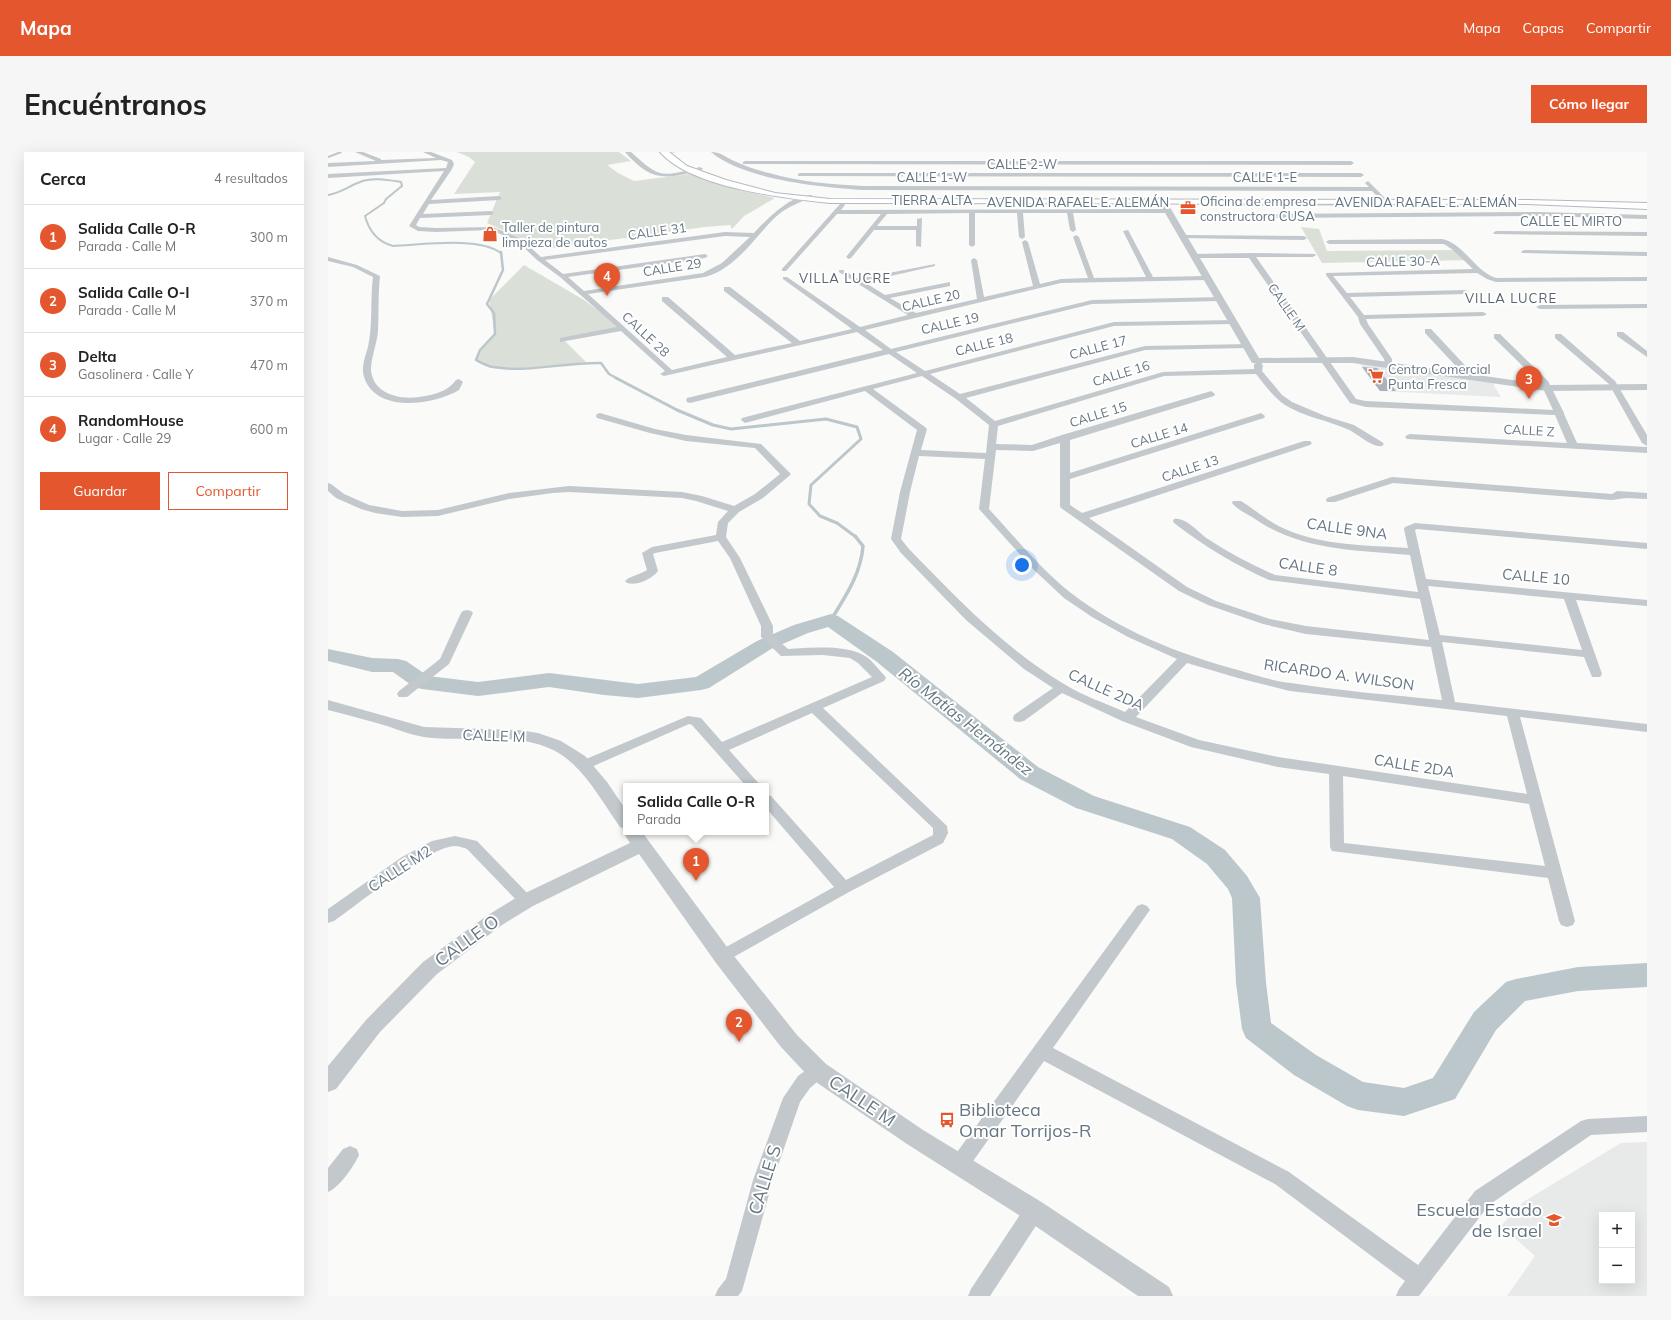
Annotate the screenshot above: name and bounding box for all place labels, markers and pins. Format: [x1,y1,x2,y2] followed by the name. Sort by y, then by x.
[1200,193,1316,224] place label: Oficina de empresa constructora CUSA
[1179,199,1197,217] office icon: Oficina de empresa constructora CUSA
[502,219,607,250] place label: Taller de pintura limpieza de autos
[481,225,499,243] shop icon: Taller de pintura limpieza de autos
[594,263,620,296] pin: 4
[1388,361,1491,392] place label: Centro Comercial Punta Fresca
[1516,366,1542,399] pin: 3
[1367,367,1385,385] supermarket icon: Centro Comercial Punta Fresca
[683,848,709,881] pin: 1
[726,1009,752,1042] pin: 2
[959,1098,1092,1142] place label: Biblioteca Omar Torrijos-R
[938,1111,956,1129] bus stop icon: Biblioteca Omar Torrijos-R
[1416,1198,1542,1242] place label: Escuela Estado de Israel
[1545,1211,1563,1229] school or university icon: Escuela Estado de Israel

